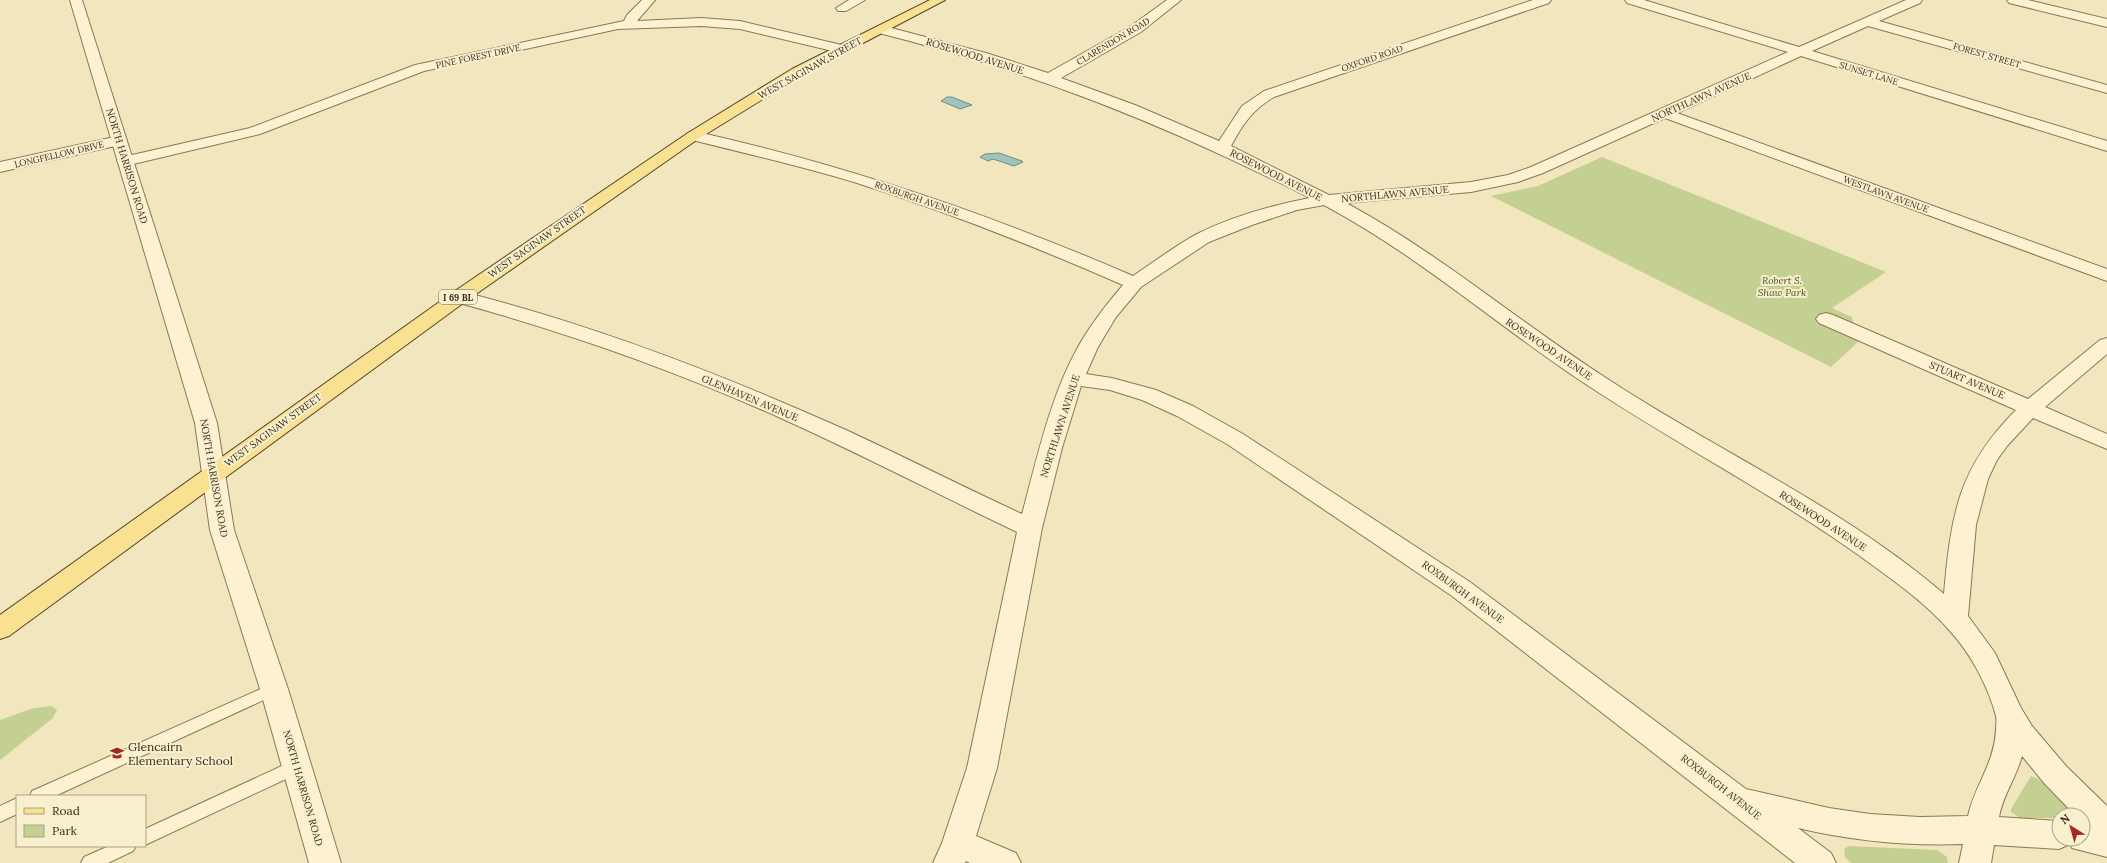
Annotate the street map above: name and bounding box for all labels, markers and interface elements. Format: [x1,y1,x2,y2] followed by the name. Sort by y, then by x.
[1074,15,1152,67] street label: CLARENDON ROAD
[756,34,865,102] street label: WEST SAGINAW STREET
[924,35,1026,77] street label: ROSEWOOD AVENUE
[1952,40,2022,70] street label: FOREST STREET
[435,42,522,70] street label: PINE FOREST DRIVE
[1340,42,1405,74] street label: OXFORD ROAD
[1838,59,1900,87] street label: SUNSET LANE
[1649,69,1753,125] street label: NORTHLAWN AVENUE
[103,107,151,225] street label: NORTH HARRISON ROAD
[13,138,105,170] street label: LONGFELLOW DRIVE
[1228,146,1324,204] street label: ROSEWOOD AVENUE
[1842,173,1931,215] street label: WESTLAWN AVENUE
[873,178,961,218] street label: ROXBURGH AVENUE
[1341,183,1449,205] street label: NORTHLAWN AVENUE
[485,203,589,281] street label: WEST SAGINAW STREET
[1758,274,1806,299] park label: Robert S. Shaw Park
[439,290,477,304] road number: I 69 BL
[1503,315,1595,383] street label: ROSEWOOD AVENUE
[1927,358,2007,402] street label: STUART AVENUE
[700,372,800,424] street label: GLENHAVEN AVENUE
[1037,373,1083,479] street label: NORTHLAWN AVENUE
[222,390,325,470] street label: WEST SAGINAW STREET
[197,418,231,538] street label: NORTH HARRISON ROAD
[1777,488,1869,554] street label: ROSEWOOD AVENUE
[1419,558,1507,626] street label: ROXBURGH AVENUE
[280,728,326,848] street label: NORTH HARRISON ROAD
[128,739,233,768] place label: Glencairn Elementary School
[109,745,125,761] school or university icon: Glencairn Elementary School
[1678,752,1764,822] street label: ROXBURGH AVENUE
[16,795,146,847] legend
[52,803,80,818] text: Road
[2051,807,2091,847] north arrow
[2057,811,2073,827] text: N
[52,823,78,838] text: Park

